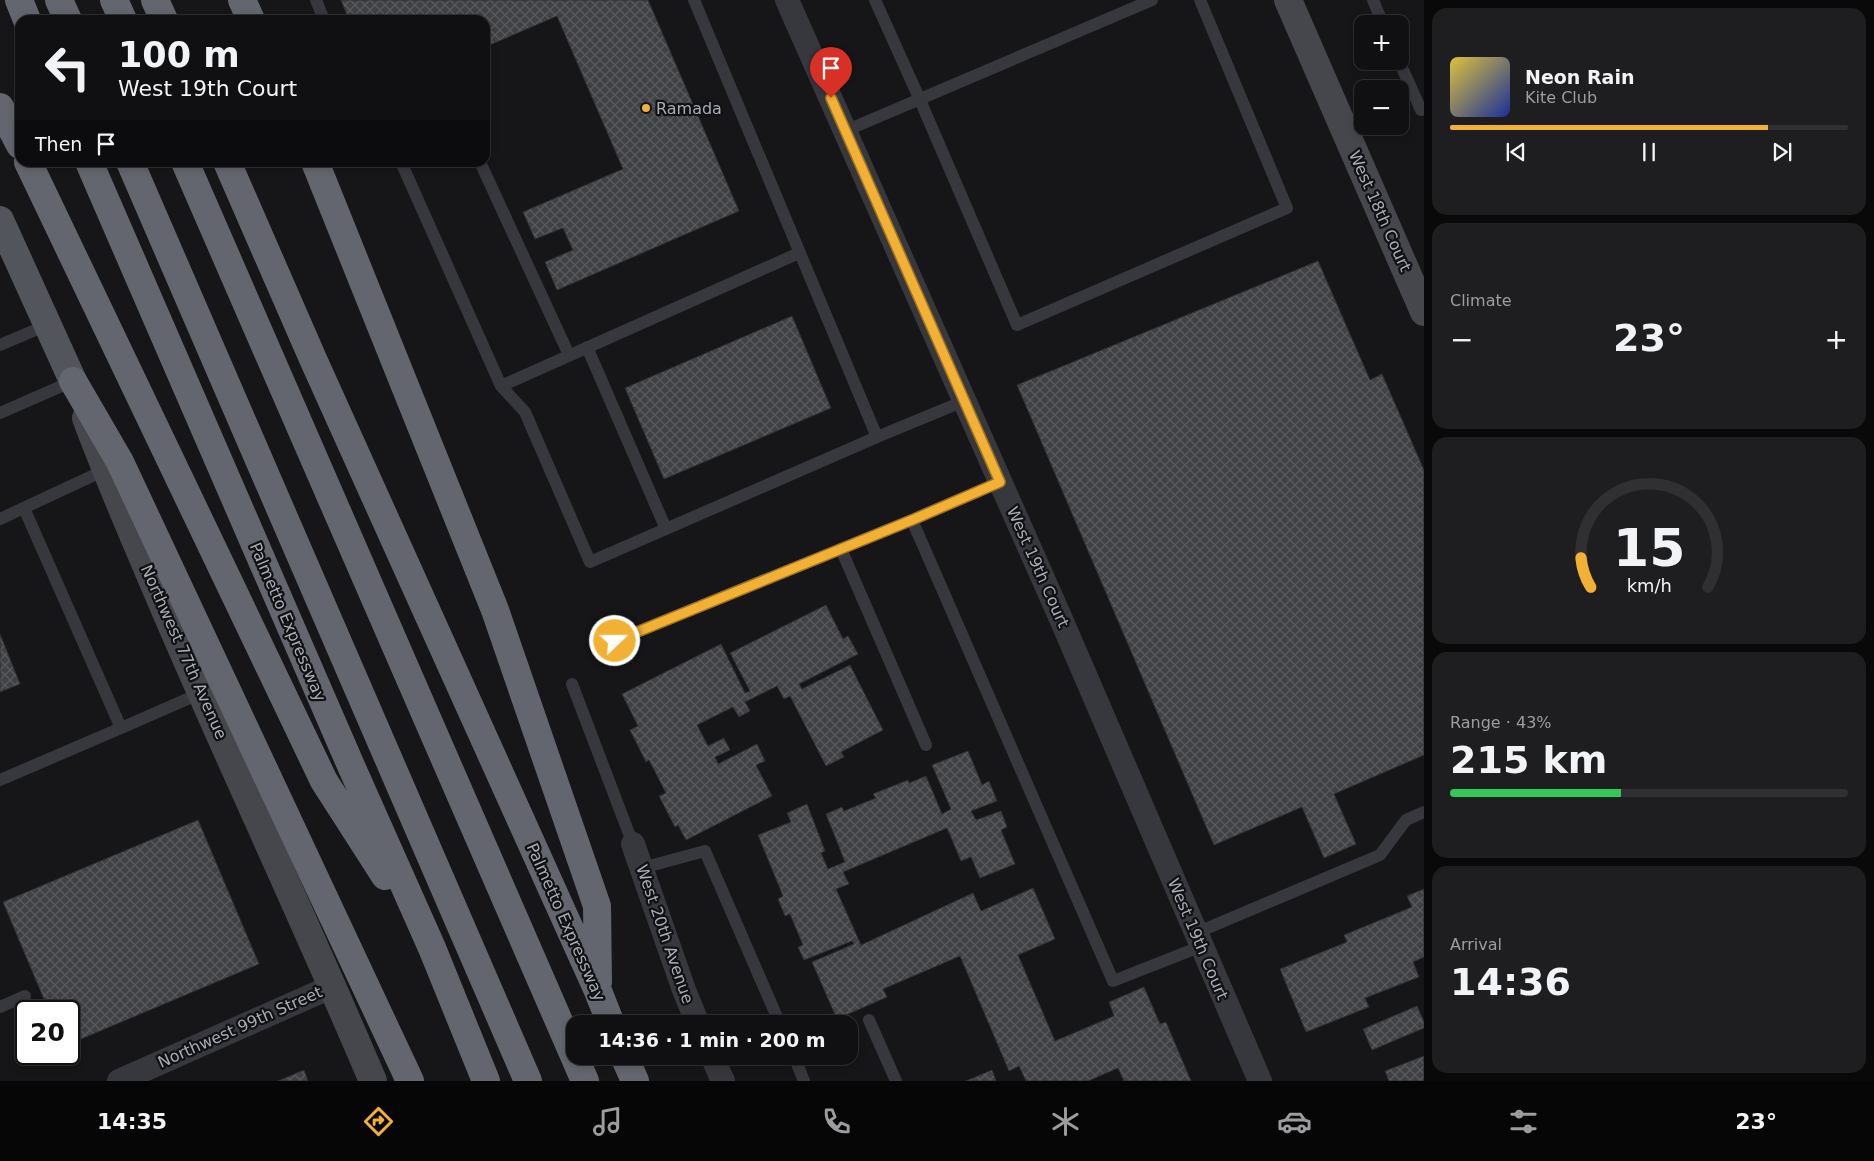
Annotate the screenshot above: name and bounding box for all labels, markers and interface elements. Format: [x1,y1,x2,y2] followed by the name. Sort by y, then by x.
[1354,15,1409,135] map controls
[1354,15,1409,70] button: +
[35,35,100,100] icon: left
[118,35,240,75] text: 100 m
[810,47,852,98] pin
[817,54,845,82] icon: arrive
[1525,66,1634,88] text: Neon Rain
[118,76,297,101] text: West 19th Court
[1354,80,1409,135] button: −
[1525,88,1597,107] text: Kite Club
[656,99,722,118] place label: Ramada
[640,102,652,114] marker: Ramada
[92,130,120,158] icon: arrive
[35,133,82,155] text: Then
[1502,138,1530,166] icon: previous
[1635,138,1663,166] icon: pause
[1768,138,1796,166] icon: next
[1345,148,1415,274] street label: West 18th Court
[1450,291,1512,310] text: Climate
[1613,316,1685,360] text: 23°
[1450,323,1473,356] text: −
[1825,323,1848,356] text: +
[1003,504,1073,630] street label: West 19th Court
[1613,518,1685,578] text: 15
[246,540,330,704] street label: Palmetto Expressway
[137,562,231,742] street label: Northwest 77th Avenue
[1626,575,1672,596] text: km/h
[588,614,640,666] position arrow
[1450,713,1552,732] text: Range · 43%
[1450,738,1607,782] text: 215 km
[523,840,609,1004] street label: Palmetto Expressway
[632,862,698,1006] street label: West 20th Avenue
[1164,875,1232,1003] street label: West 19th Court
[1450,935,1502,954] text: Arrival
[1450,960,1571,1004] text: 14:36
[155,982,325,1072] street label: Northwest 99th Street
[15,1000,80,1065] speed limit sign: 20
[598,1029,826,1051] text: 14:36 · 1 min · 200 m
[361,1104,396,1139] icon: directions
[590,1104,625,1139] icon: music
[819,1104,854,1139] icon: phone
[1048,1104,1083,1139] icon: climate
[1277,1104,1312,1139] icon: car
[1506,1104,1541,1139] icon: filters
[97,1109,167,1134] text: 14:35
[1735,1109,1777,1134] text: 23°

